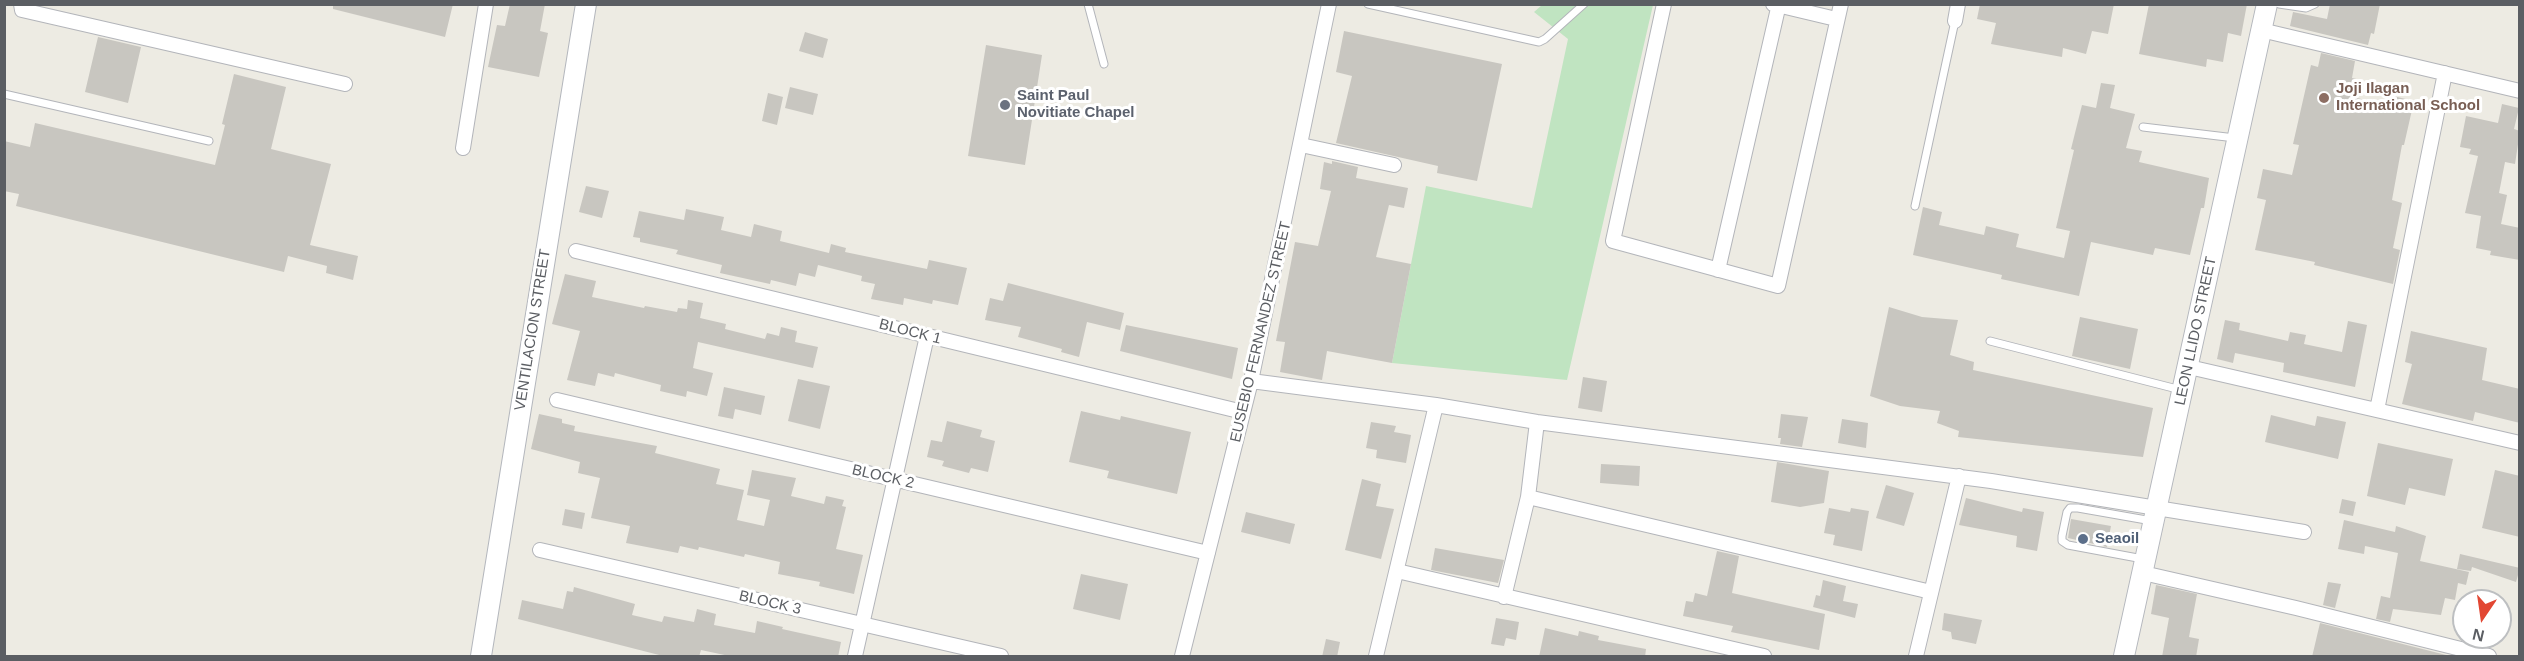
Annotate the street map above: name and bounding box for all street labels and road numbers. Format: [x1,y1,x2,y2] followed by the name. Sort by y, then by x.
[1227,220,1295,444] street label: EUSEBIO FERNANDEZ STREET
[511,248,555,412] street label: VENTILACION STREET
[2171,255,2221,407] street label: LEON LLIDO STREET
[877,316,943,348] street label: BLOCK 1
[850,461,916,493] street label: BLOCK 2
[737,587,803,619] street label: BLOCK 3

